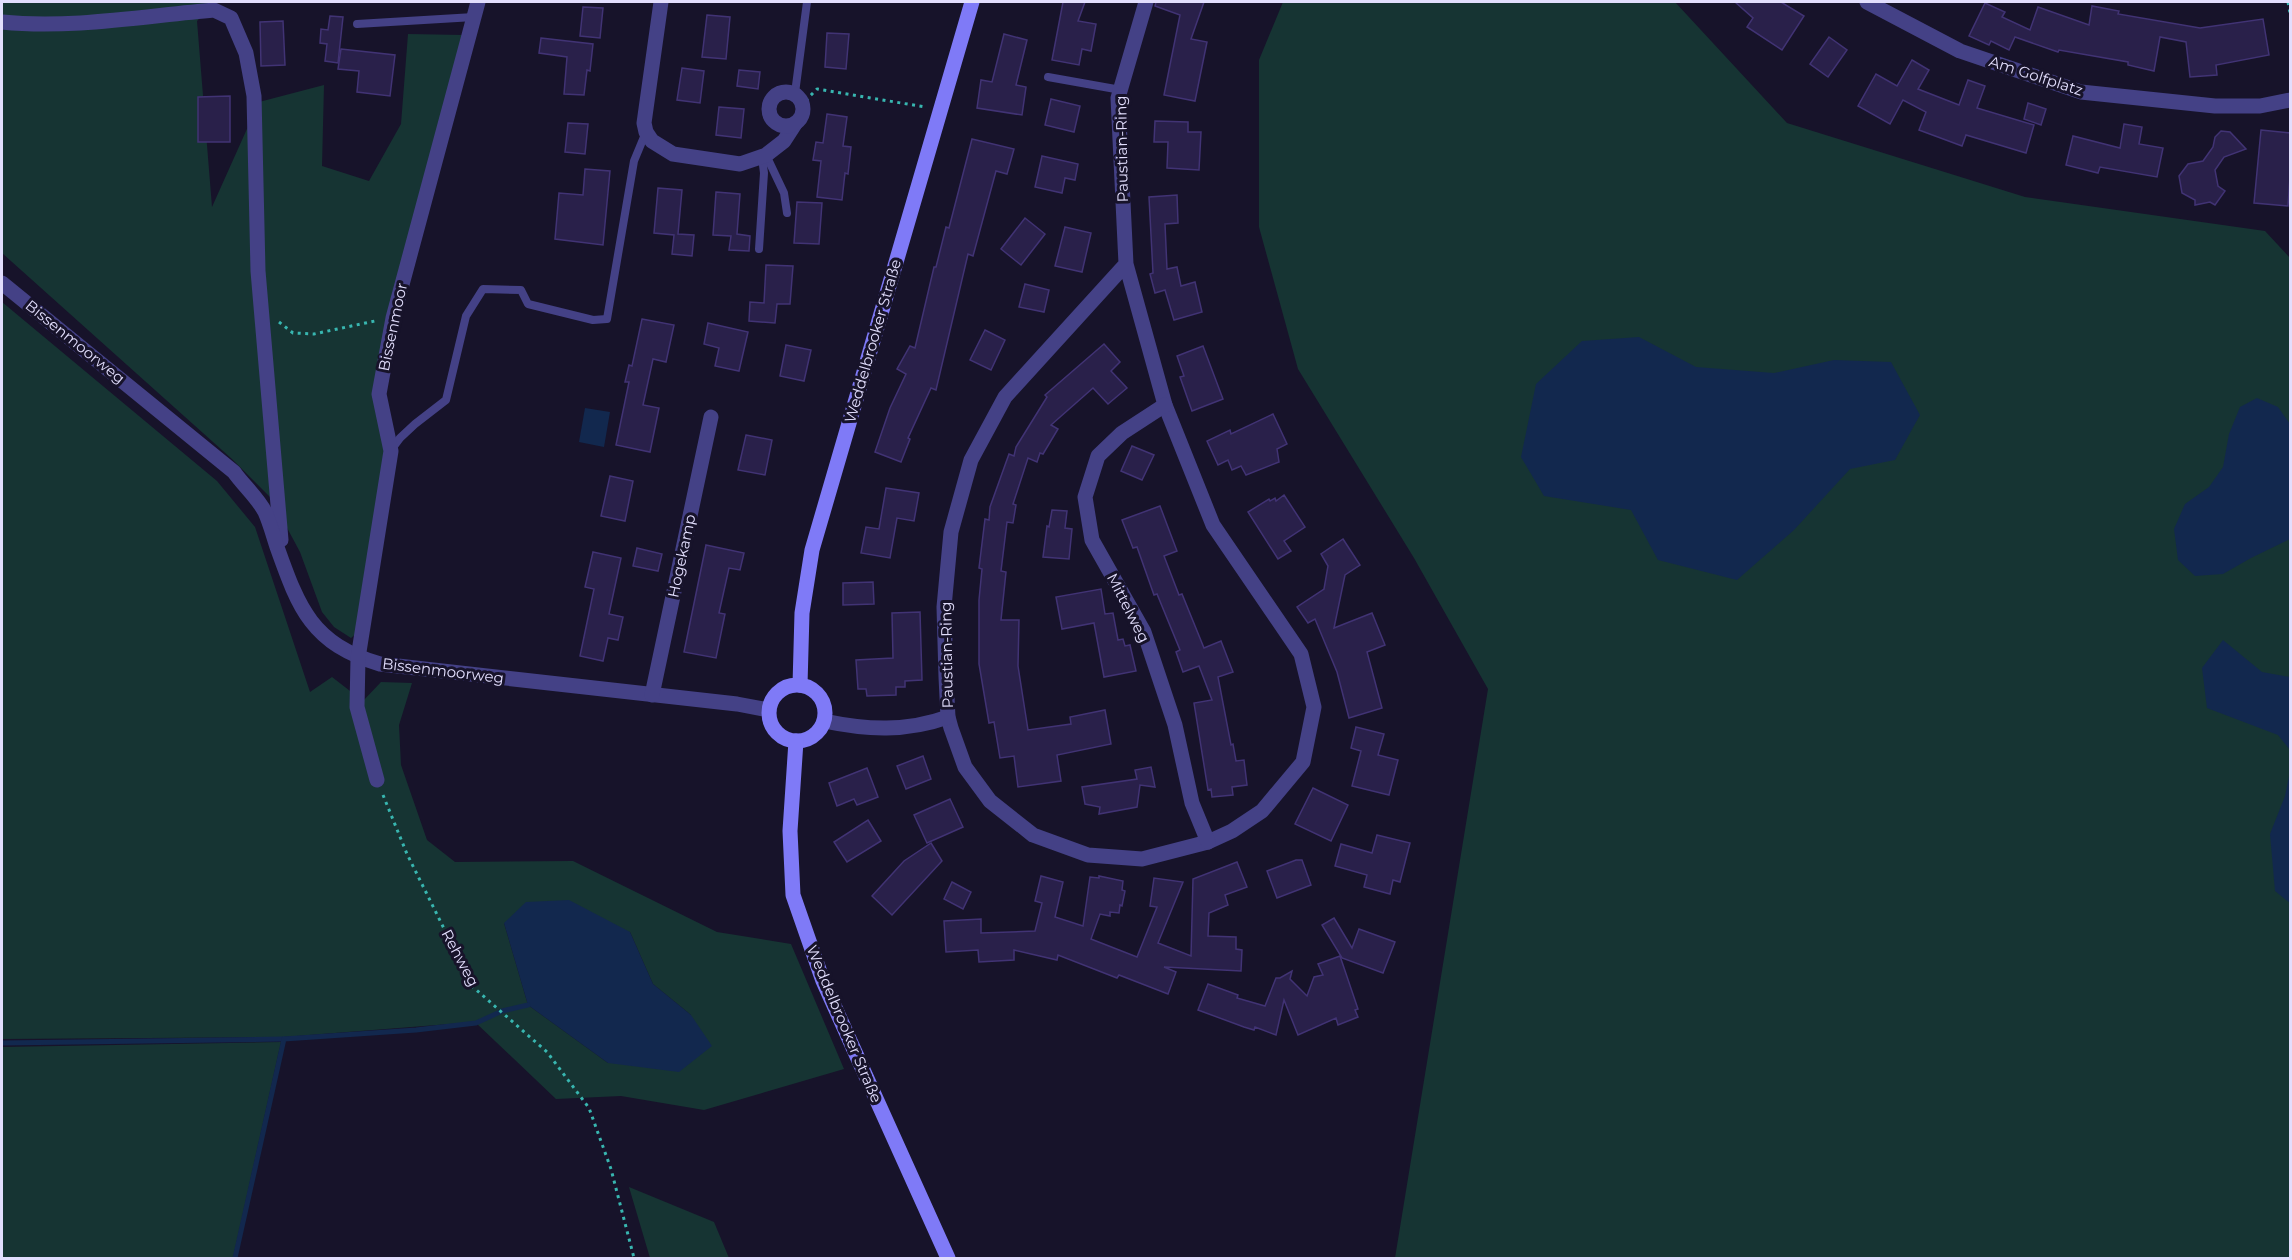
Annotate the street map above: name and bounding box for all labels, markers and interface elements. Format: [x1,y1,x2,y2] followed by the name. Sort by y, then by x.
[1987,51,2086,100] street label: Am Golfplatz
[1111,95,1132,203] street label: Paustian-Ring
[840,257,905,425] street label: Weddelbrooker Straße
[374,281,411,373] street label: Bissenmoor
[22,296,129,388] street label: Bissenmoorweg
[663,512,700,599] street label: Hogekamp
[1103,570,1154,646] street label: Mittelweg
[936,601,957,709] street label: Paustian-Ring
[381,654,505,687] street label: Bissenmoorweg
[437,926,483,990] street label: Rehweg
[803,942,886,1106] street label: Weddelbrooker Straße

